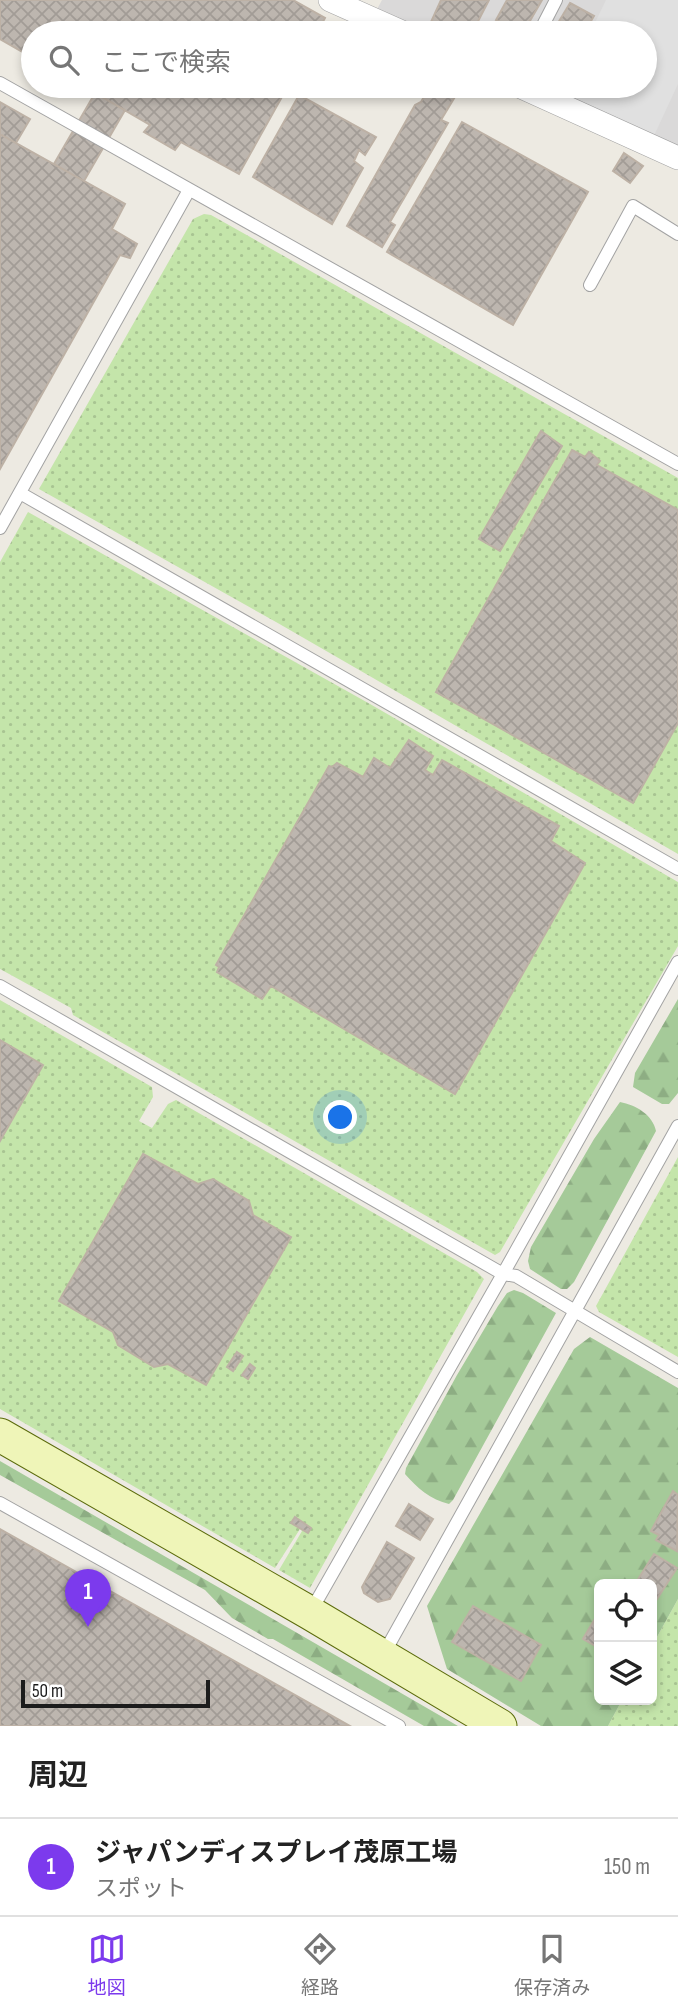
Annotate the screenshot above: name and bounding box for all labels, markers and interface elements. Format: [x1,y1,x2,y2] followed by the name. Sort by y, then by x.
[21,21,657,98] search box
[45,41,83,79] icon: search
[101,48,231,79] text: ここで検索
[323,1100,357,1134] your location
[65,1569,111,1627] pin: 1
[594,1579,657,1705] map controls
[594,1579,657,1642] button: locate
[594,1642,657,1705] button: layers
[21,1677,210,1709] scale bar
[32,1680,63,1703] text: 50 m
[28,1758,88,1794] text: 周辺
[95,1838,457,1869] text: ジャパンディスプレイ茂原工場
[46,1853,56,1881] text: 1
[604,1853,650,1881] text: 150 m
[95,1875,187,1903] text: スポット
[88,1930,126,2000] tab: 地図
[301,1930,339,2000] tab: 経路
[514,1930,590,2000] tab: 保存済み

